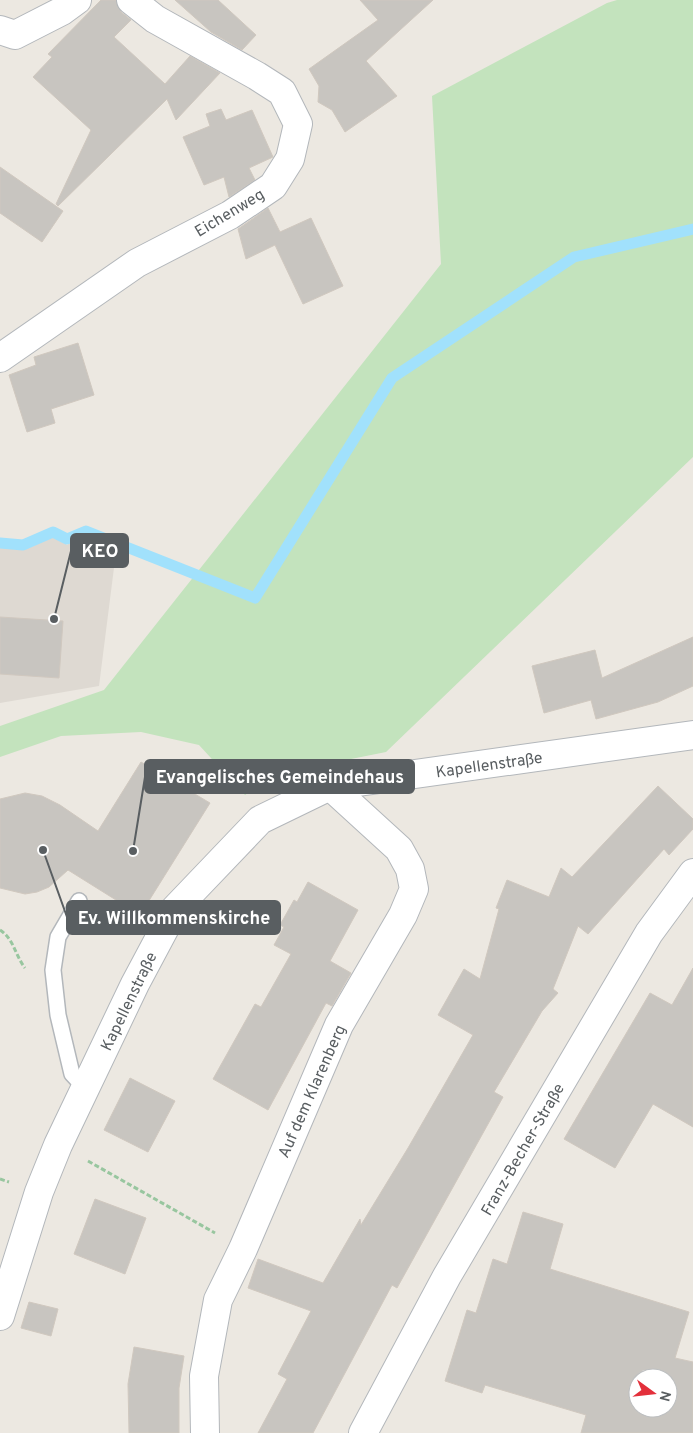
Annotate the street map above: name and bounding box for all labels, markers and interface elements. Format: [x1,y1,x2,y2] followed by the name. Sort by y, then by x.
[192,185,268,242] street label: Eichenweg
[71,534,128,567] callout: KEO
[82,541,118,564] text: KEO
[435,749,544,783] street label: Kapellenstraße
[145,760,414,793] callout: Evangelisches Gemeindehaus
[156,767,404,790] text: Evangelisches Gemeindehaus
[67,901,280,934] callout: Ev. Willkommenskirche
[78,908,270,931] text: Ev. Willkommenskirche
[97,949,162,1055] street label: Kapellenstraße
[274,1022,351,1162] street label: Auf dem Klarenberg
[478,1080,570,1220] street label: Franz-Becher-Straße
[628,1368,678,1418] north arrow
[655,1389,674,1403] text: N

